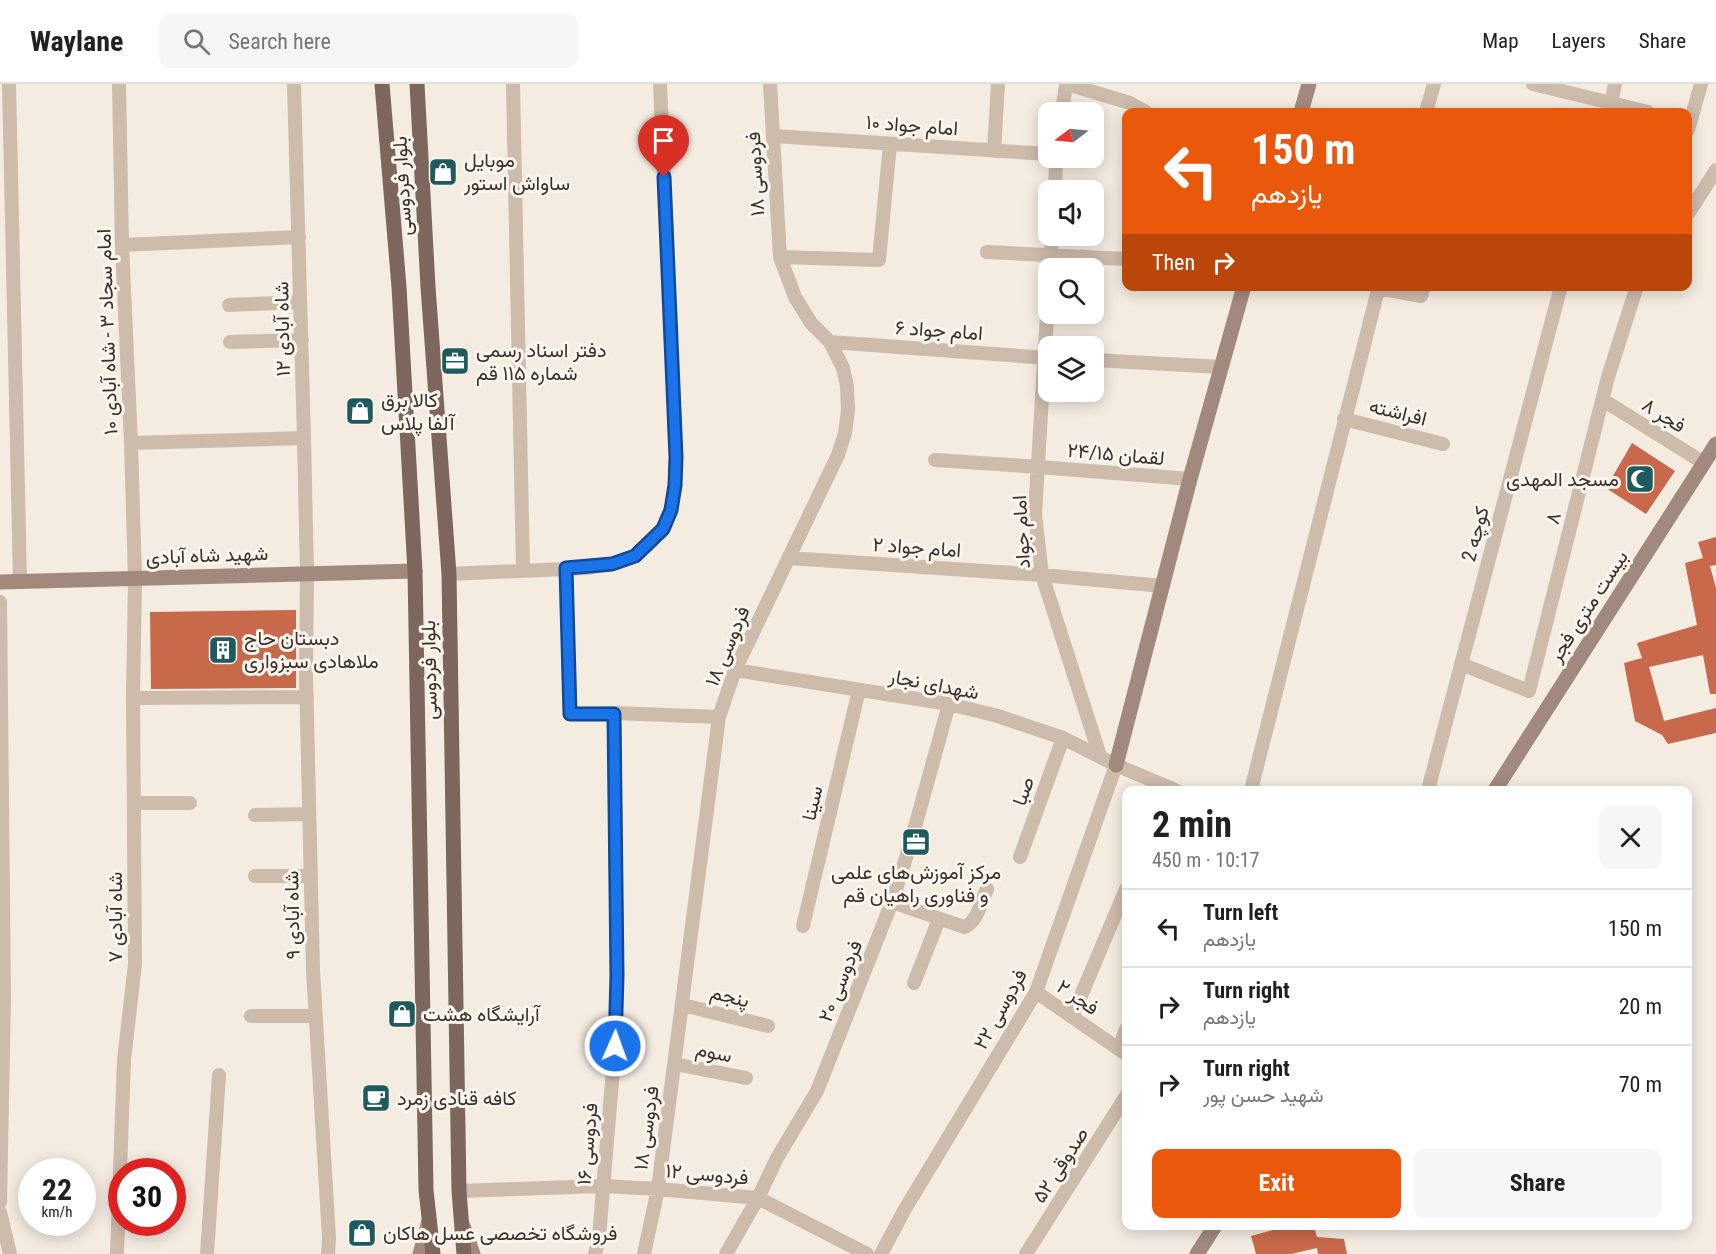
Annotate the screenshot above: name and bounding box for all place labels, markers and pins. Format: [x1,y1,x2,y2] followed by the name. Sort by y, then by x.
[638,115,689,177] pin
[463,148,570,196] place label: موبایل ساواش استور
[427,156,459,188] shop icon: موبایل ساواش استور
[476,338,607,386] place label: دفتر اسناد رسمی شماره ۱۱۵ قم
[439,345,471,377] office icon: دفتر اسناد رسمی شماره ۱۱۵ قم
[381,388,456,437] place label: کالا برق آلفا پلاس
[344,395,376,427] shop icon: کالا برق آلفا پلاس
[1624,463,1656,495] mosque icon: مسجد المهدی
[1506,467,1619,492] place label: مسجد المهدی
[244,626,379,674] place label: دبستان حاج ملاهادی سبزواری
[207,634,239,666] building icon: دبستان حاج ملاهادی سبزواری
[900,826,932,858] office icon: مرکز آموزش‌های علمی و فناوری راهیان قم
[831,860,1001,908] place label: مرکز آموزش‌های علمی و فناوری راهیان قم
[386,998,418,1030] shop icon: آرایشگاه هشت
[423,1002,541,1027] place label: آرایشگاه هشت
[360,1082,392,1114] cafe icon: کافه قنادی زمرد
[397,1086,516,1111] place label: کافه قنادی زمرد
[346,1217,378,1249] shop icon: فروشگاه تخصصی عسل هاکان
[383,1221,617,1246] place label: فروشگاه تخصصی عسل هاکان

